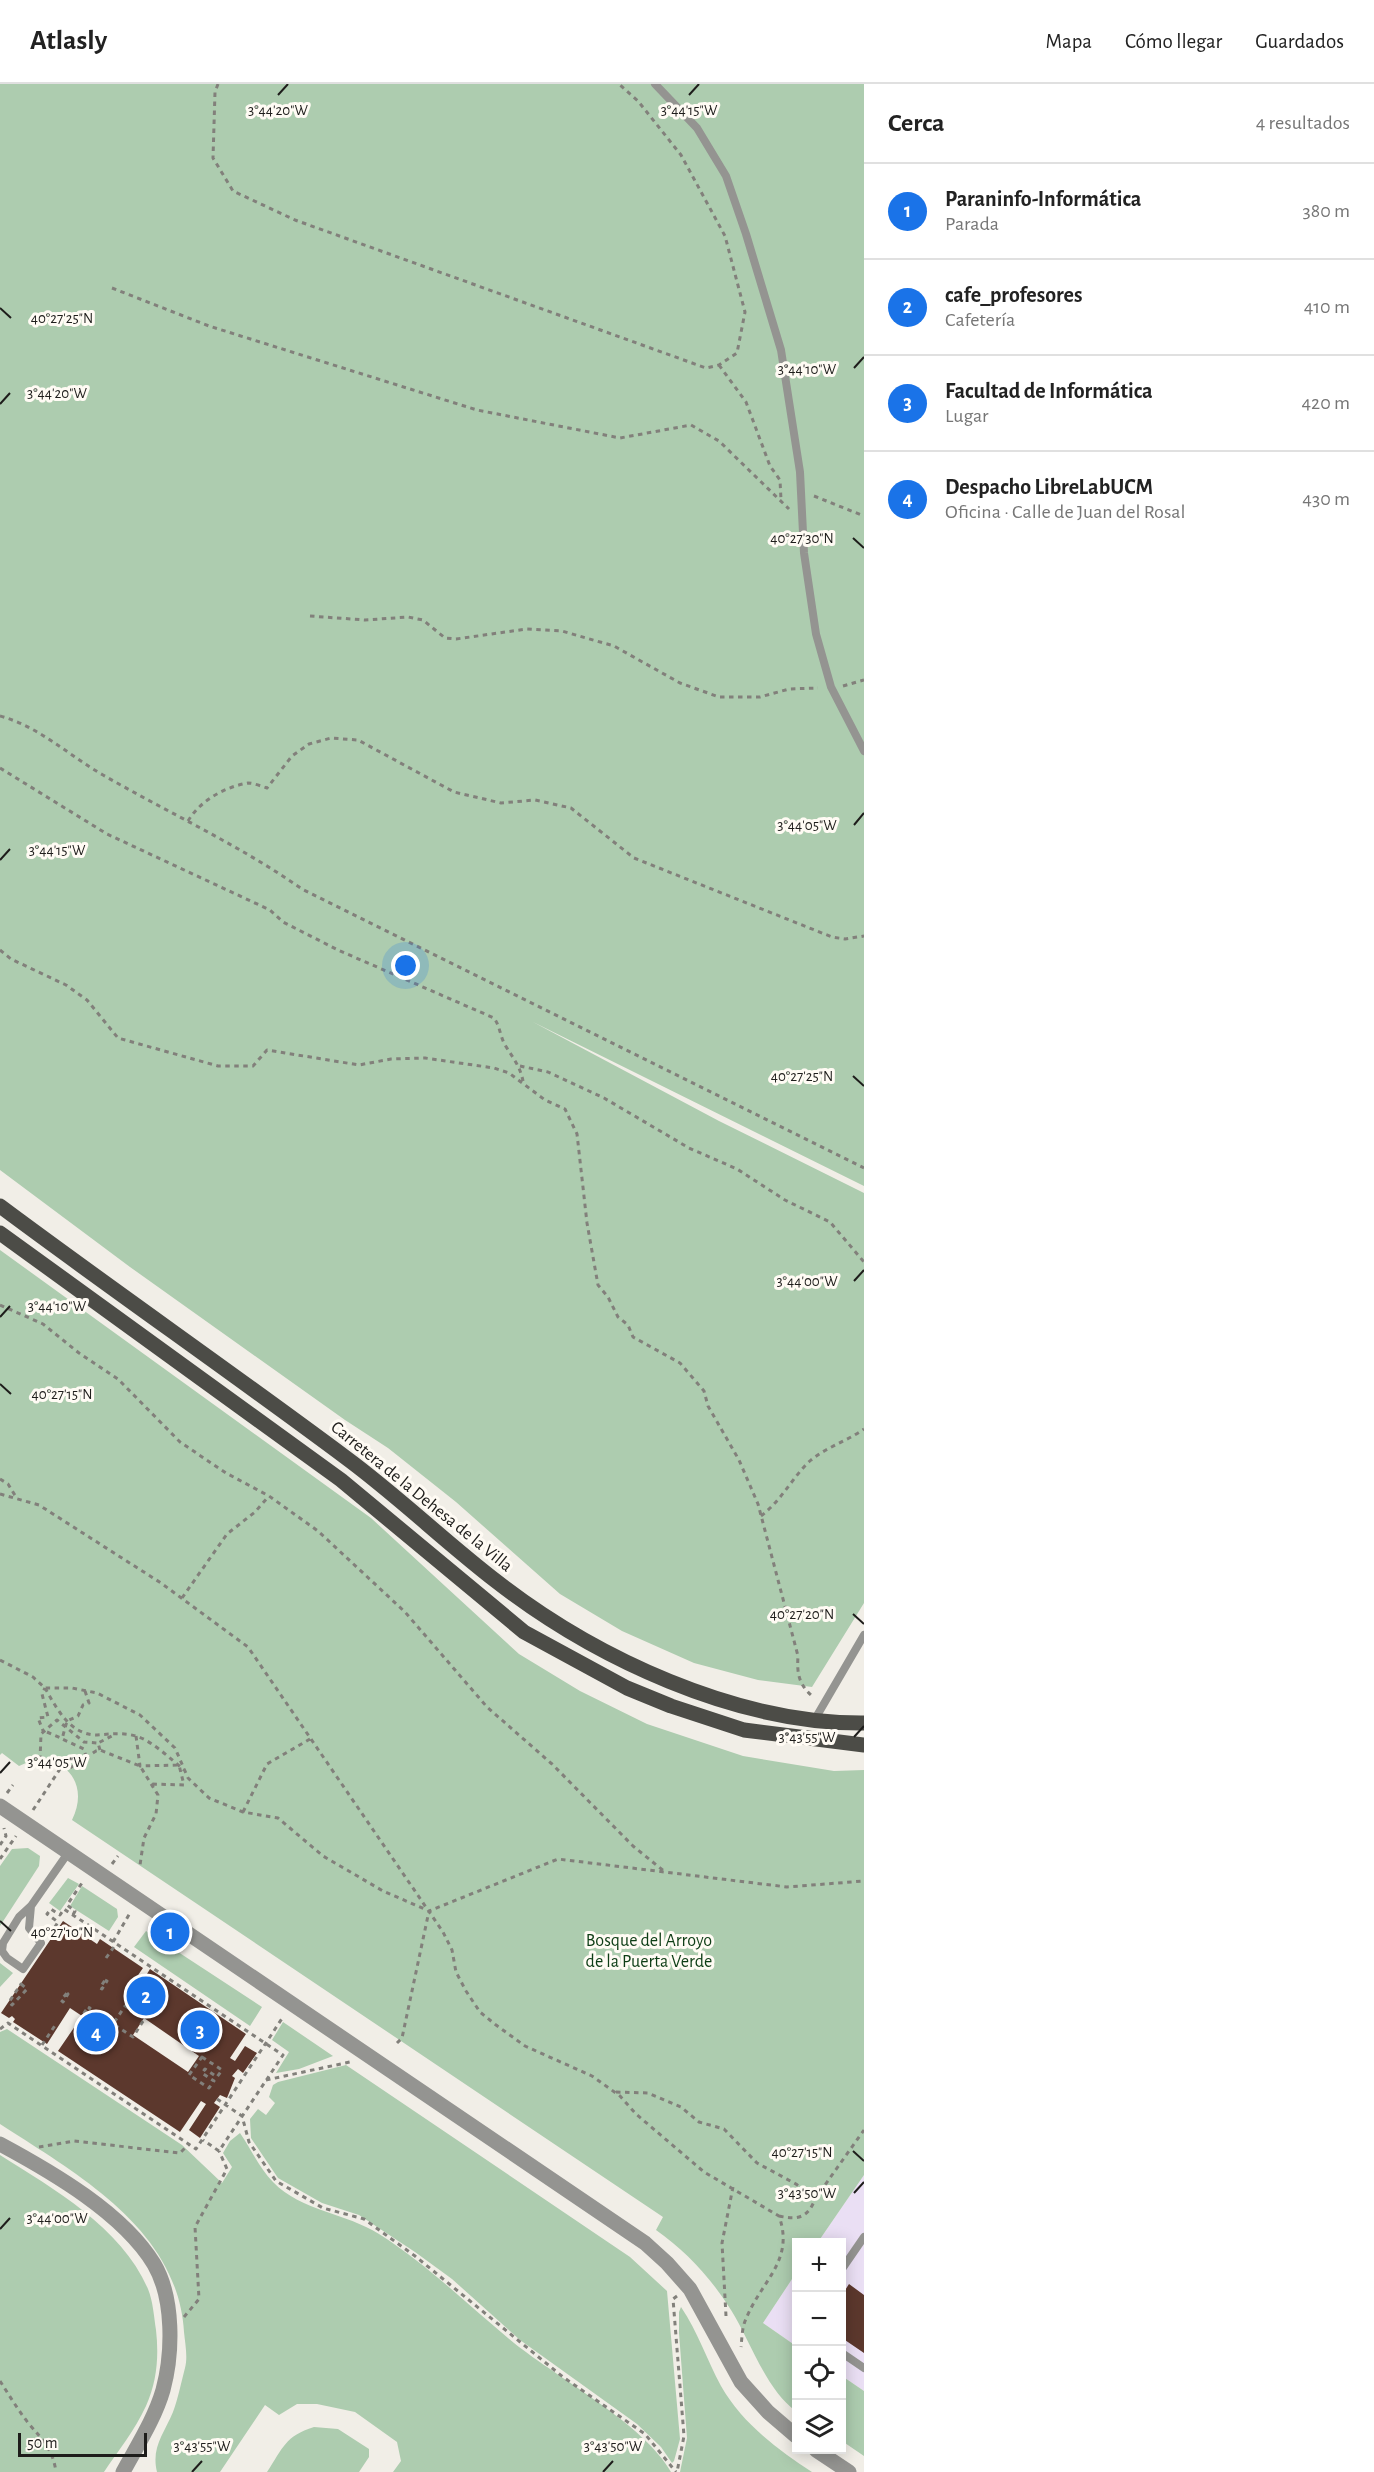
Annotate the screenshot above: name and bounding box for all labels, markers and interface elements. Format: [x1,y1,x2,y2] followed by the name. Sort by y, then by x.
[30,27,107,55] text: Atlasly
[1046,31,1092,52] text: Mapa
[1125,31,1222,52] text: Cómo llegar
[1255,31,1344,52] text: Guardados
[248,103,309,118] text: 3°44'20"W
[661,103,718,118] text: 3°44'15"W
[888,110,945,136] text: Cerca
[1256,113,1350,133] text: 4 resultados
[945,188,1141,210] text: Paraninfo-Informática
[904,201,911,221] text: 1
[1302,201,1350,221] text: 380 m
[945,214,999,234] text: Parada
[945,284,1082,306] text: cafe_profesores
[903,297,912,317] text: 2
[1304,297,1350,317] text: 410 m
[945,310,1015,330] text: Cafetería
[31,311,93,326] text: 40°27'25"N
[778,362,837,377] text: 3°44'10"W
[945,380,1153,402] text: Facultad de Informática
[27,386,88,401] text: 3°44'20"W
[903,393,912,413] text: 3
[1301,393,1350,413] text: 420 m
[945,406,988,426] text: Lugar
[945,476,1153,498] text: Despacho LibreLabUCM
[902,489,913,509] text: 4
[1302,489,1350,509] text: 430 m
[945,502,1185,522] text: Oficina · Calle de Juan del Rosal
[770,531,834,546] text: 40°27'30"N
[777,818,837,833] text: 3°44'05"W
[29,843,86,858] text: 3°44'15"W
[391,951,420,980] your location
[771,1069,833,1084] text: 40°27'25"N
[776,1274,838,1289] text: 3°44'00"W
[28,1299,87,1314] text: 3°44'10"W
[32,1387,92,1402] text: 40°27'15"N
[327,1418,516,1576] street label: Carretera de la Dehesa de la Villa
[770,1607,834,1622] text: 40°27'20"N
[779,1730,836,1745] text: 3°43'55"W
[27,1755,87,1770] text: 3°44'05"W
[150,1910,190,1954] pin: 1
[31,1925,93,1940] text: 40°27'10"N
[586,1932,712,1971] park label: Bosque del Arroyo de la Puerta Verde
[126,1974,166,2018] pin: 2
[180,2008,220,2052] pin: 3
[76,2010,116,2054] pin: 4
[772,2145,832,2160] text: 40°27'15"N
[778,2186,837,2201] text: 3°43'50"W
[26,2211,88,2226] text: 3°44'00"W
[792,2238,846,2454] map controls
[792,2238,846,2292] button: +
[792,2292,846,2346] button: −
[792,2346,846,2400] button: locate
[792,2400,846,2454] button: layers
[18,2430,147,2458] scale bar
[27,2435,58,2451] text: 50 m
[174,2439,231,2454] text: 3°43'55"W
[584,2439,643,2454] text: 3°43'50"W

